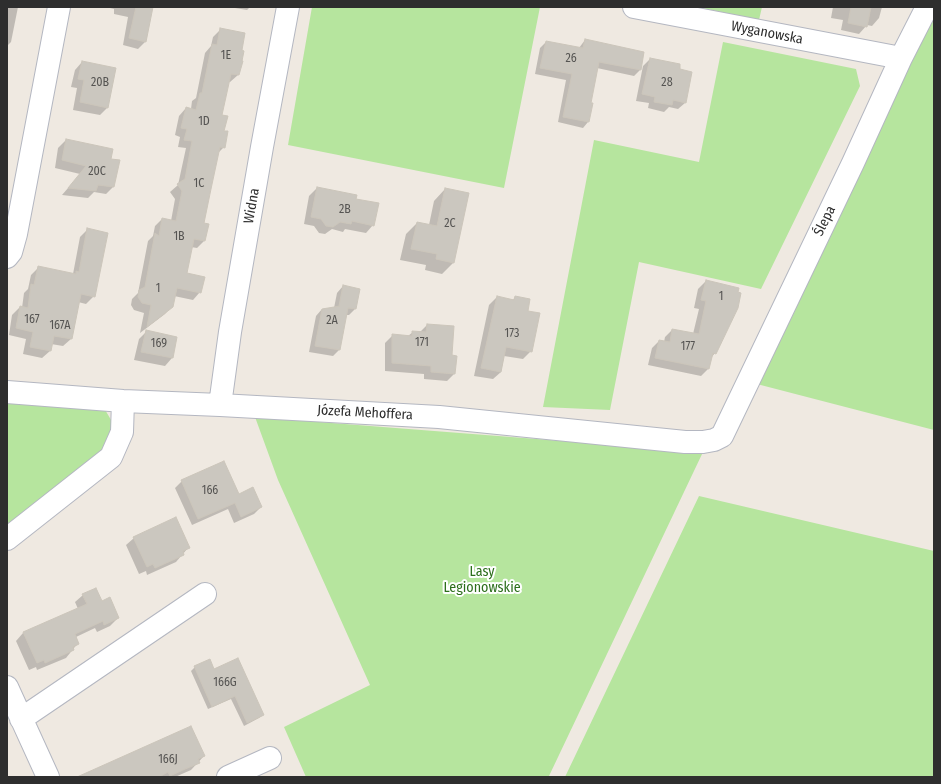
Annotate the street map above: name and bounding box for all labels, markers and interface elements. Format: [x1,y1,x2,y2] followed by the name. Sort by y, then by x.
[730,18,804,48] street label: Wyganowska
[221,49,231,63] house number: 1E
[565,52,577,66] house number: 26
[91,76,109,90] house number: 20B
[661,76,673,90] house number: 28
[198,115,210,129] house number: 1D
[88,165,106,179] house number: 20C
[194,177,204,191] house number: 1C
[241,187,263,225] street label: Widna
[339,203,351,217] house number: 2B
[811,203,839,239] street label: Ślepa
[444,217,456,231] house number: 2C
[173,230,185,244] house number: 1B
[156,282,160,296] house number: 1
[719,290,723,304] house number: 1
[24,313,40,327] house number: 167
[326,314,338,328] house number: 2A
[49,319,71,333] house number: 167A
[505,327,519,341] house number: 173
[415,336,429,350] house number: 171
[151,337,167,351] house number: 169
[681,340,695,354] house number: 177
[317,402,413,424] street label: Józefa Mehoffera
[202,484,218,498] house number: 166
[443,564,521,596] park label: Lasy Legionowskie
[213,676,237,690] house number: 166G
[158,753,178,767] house number: 166J

